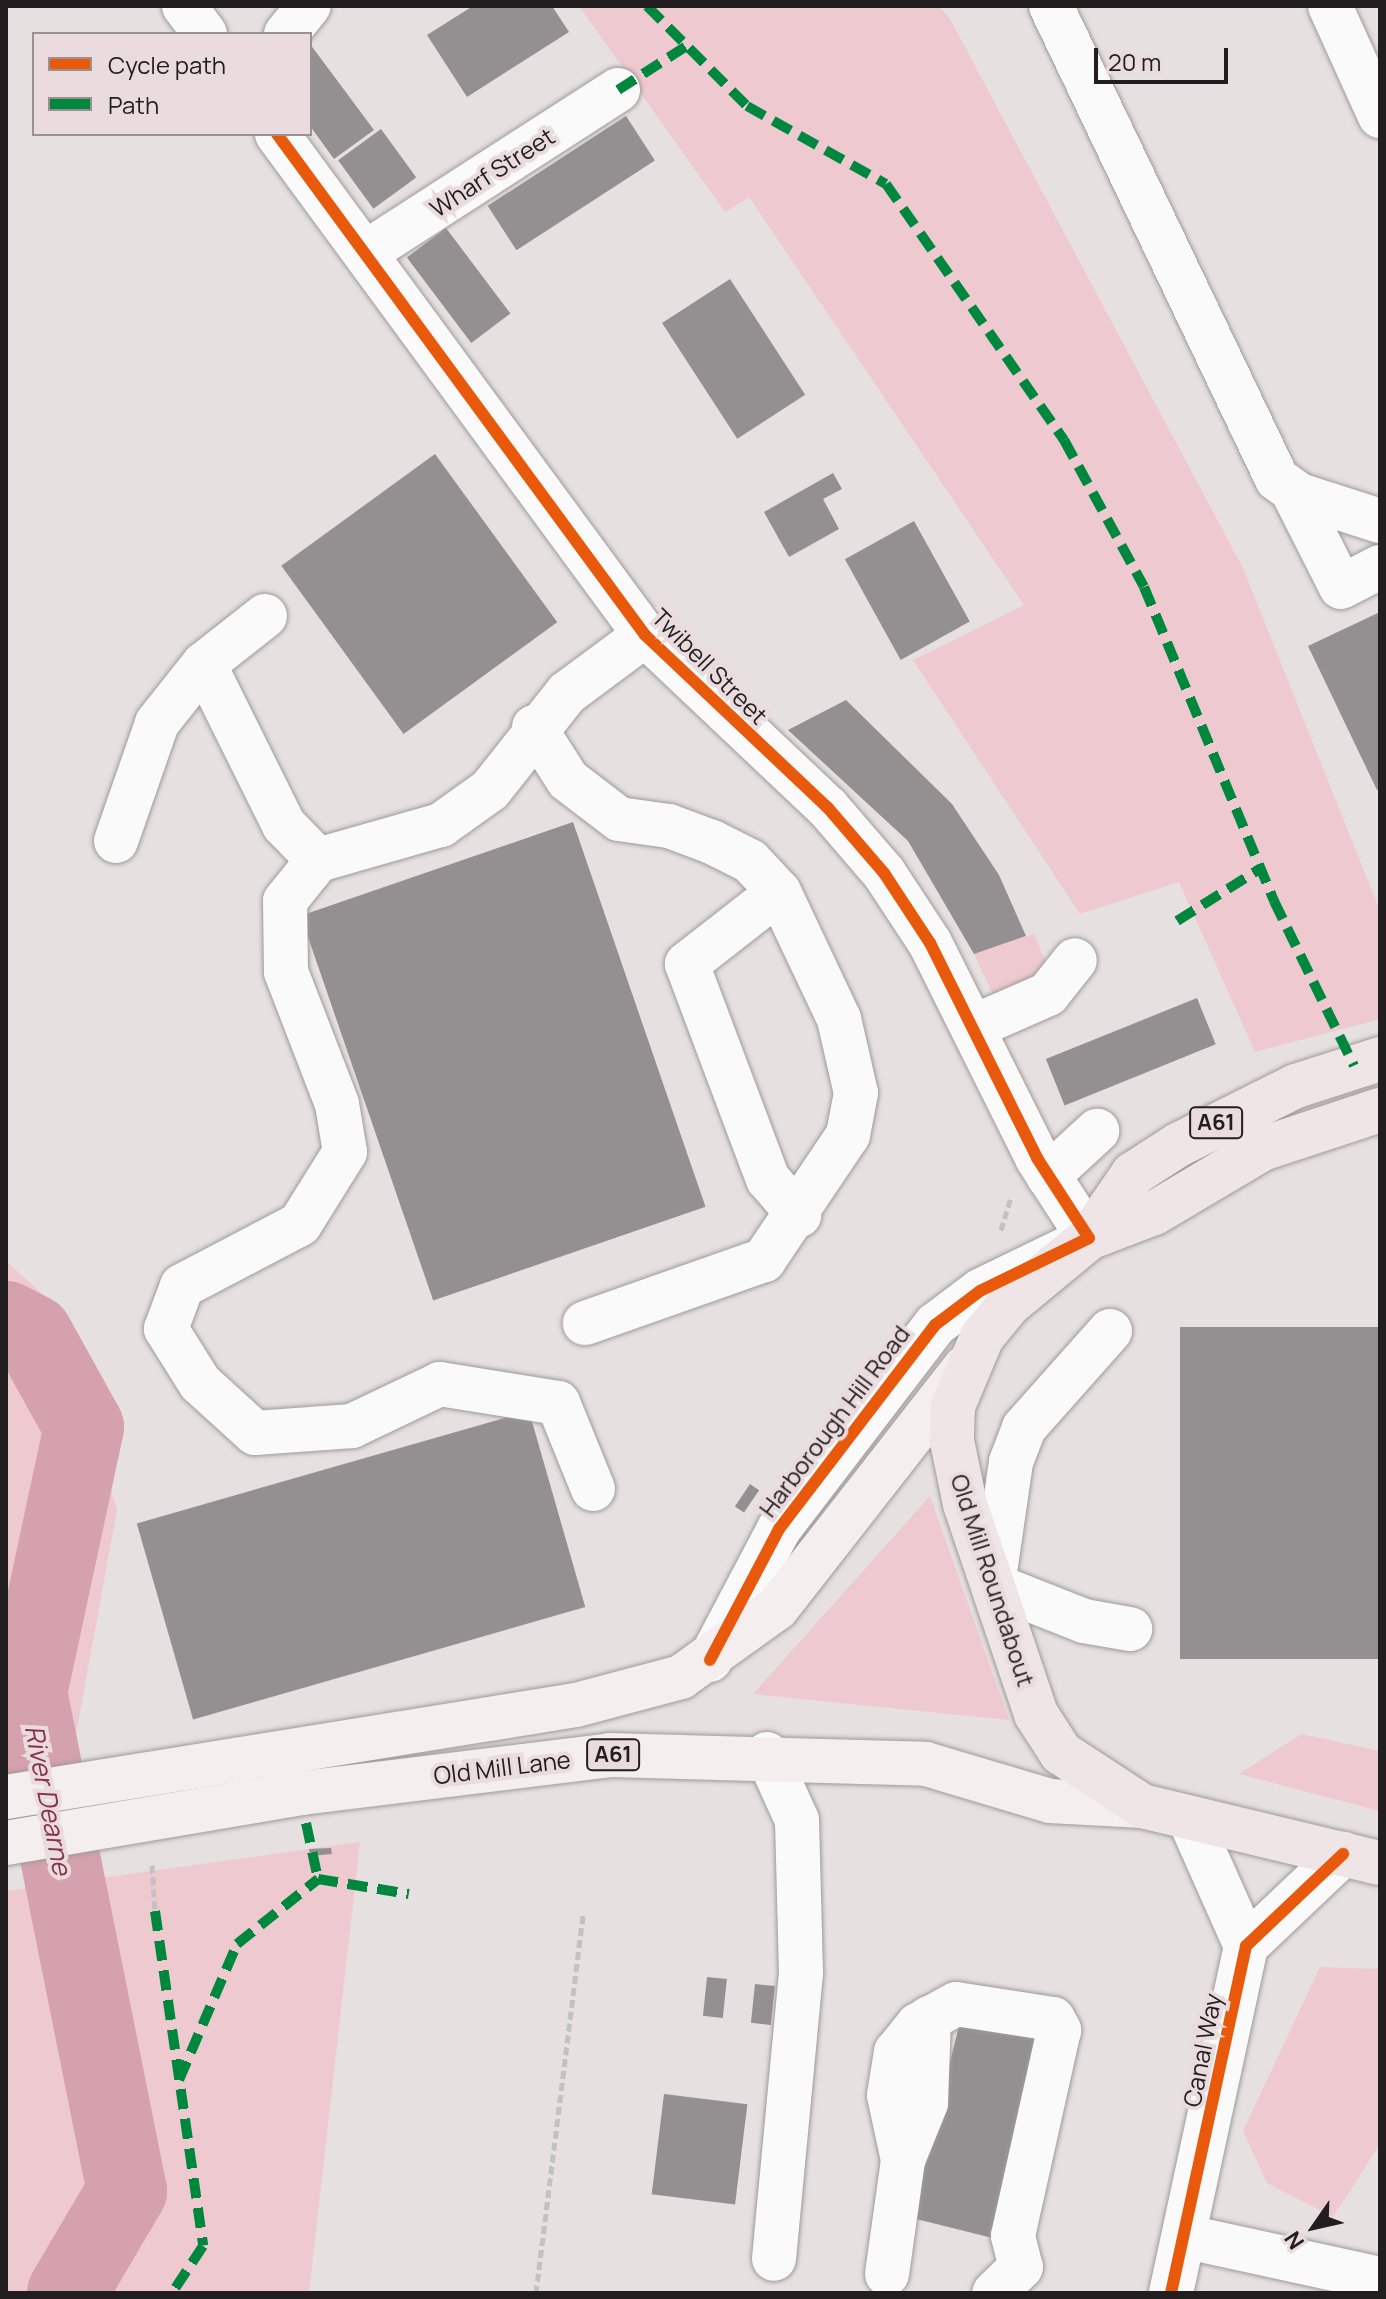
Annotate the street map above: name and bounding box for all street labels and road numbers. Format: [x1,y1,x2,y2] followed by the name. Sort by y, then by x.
[424,121,560,223] street label: Wharf Street
[646,602,774,730] street label: Twibell Street
[1188,1105,1244,1141] road number: A61
[753,1320,915,1522] street label: Harborough Hill Road
[945,1470,1041,1690] street label: Old Mill Roundabout
[585,1737,641,1773] road number: A61
[432,1744,572,1790] street label: Old Mill Lane
[1177,1991,1227,2109] street label: Canal Way

